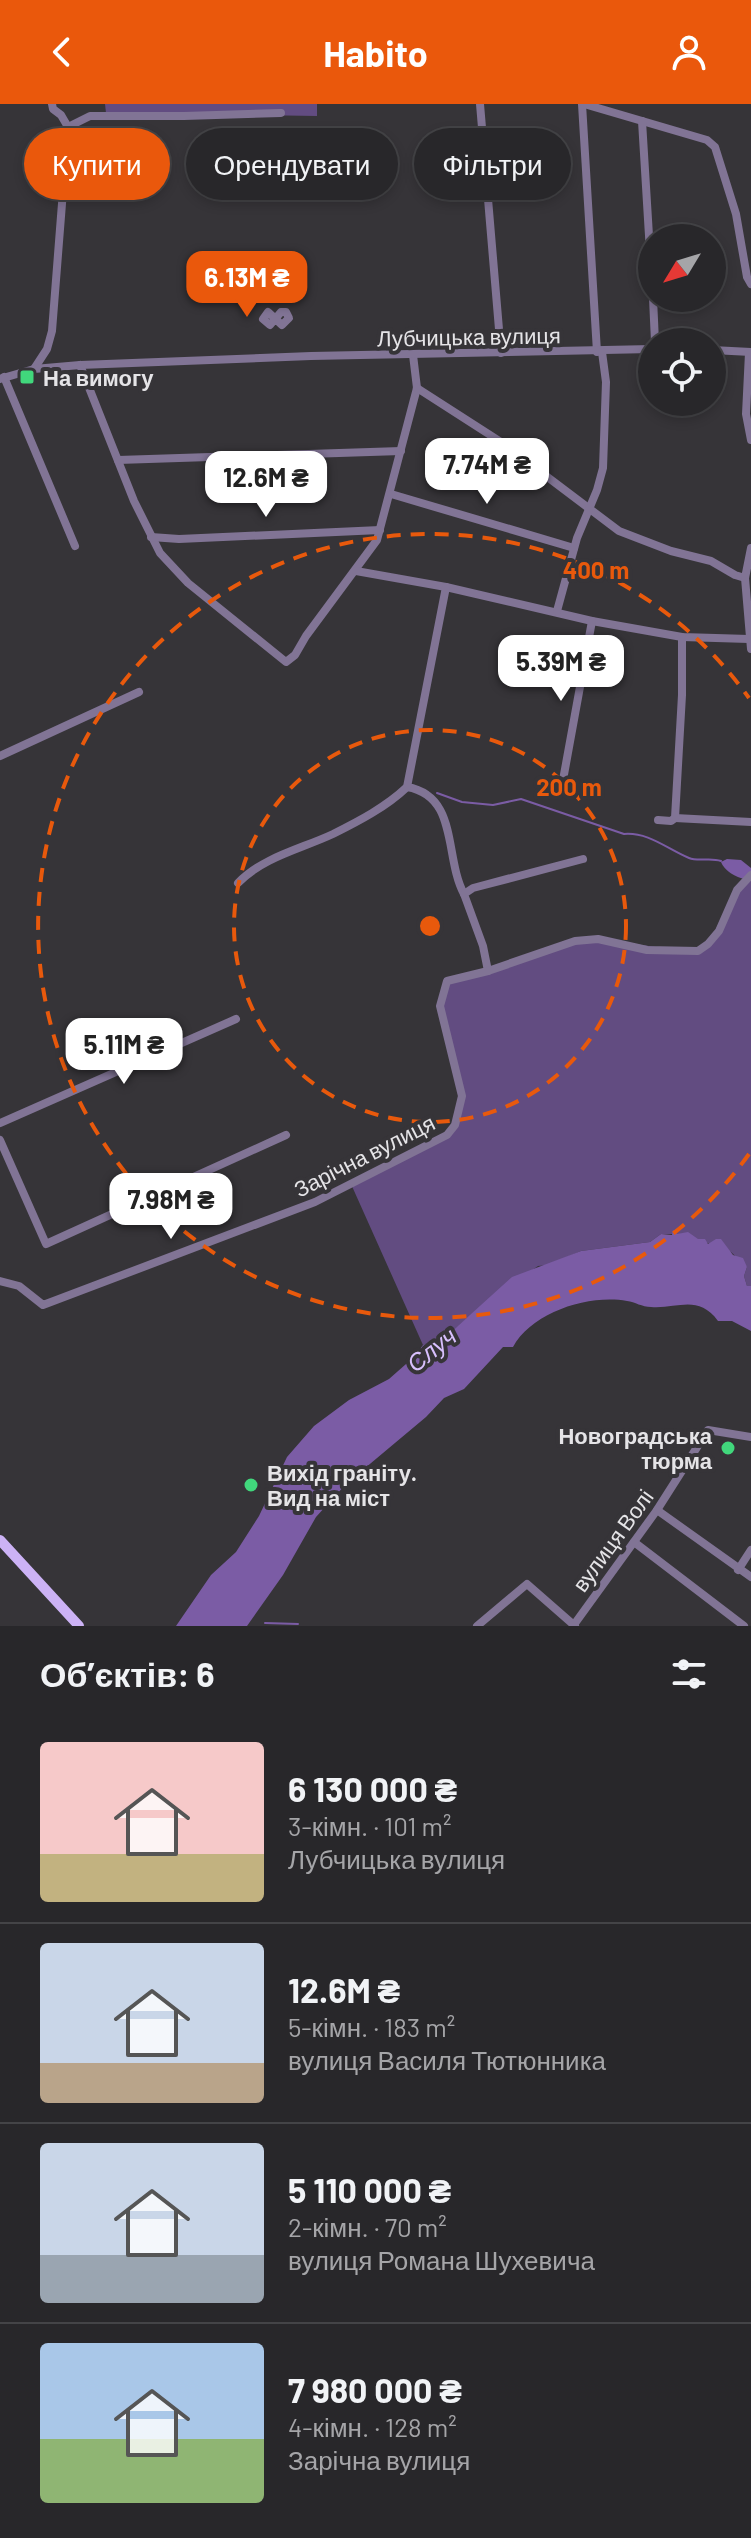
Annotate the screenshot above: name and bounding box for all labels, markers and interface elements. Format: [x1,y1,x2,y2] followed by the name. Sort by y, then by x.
[40,30,84,74] icon: back
[667,30,711,74] icon: person
[323,31,428,74] text: Habito
[24,128,170,200] chip: Купити
[186,128,398,200] chip: Орендувати
[414,128,571,200] chip: Фільтри
[638,224,726,312] north arrow
[638,224,726,416] map controls
[173,251,321,319] pin: 6.13M ₴
[204,261,290,292] text: 6.13M ₴
[377,321,561,352] street label: Лубчицька вулиця
[638,328,726,416] button: locate
[43,364,154,391] place label: На вимогу
[18,368,36,386] marker: На вимогу
[413,438,561,506] pin: 7.74M ₴
[443,448,531,479] text: 7.74M ₴
[192,451,340,519] pin: 12.6M ₴
[223,461,309,492] text: 12.6M ₴
[563,555,629,584] text: 400 m
[487,635,635,703] pin: 5.39M ₴
[516,645,606,676] text: 5.39M ₴
[536,772,602,801] text: 200 m
[416,912,444,940] centre of rings
[50,1018,198,1086] pin: 5.11M ₴
[84,1028,164,1059] text: 5.11M ₴
[289,1108,439,1202] street label: Зарічна вулиця
[97,1173,245,1241] pin: 7.98M ₴
[127,1183,215,1214] text: 7.98M ₴
[400,1321,462,1377] water label: Случ
[558,1422,713,1474] place label: Новоградська тюрма
[719,1439,737,1457] marker: Новоградська тюрма
[267,1459,417,1511] place label: Вихід граніту. Вид на міст
[242,1476,260,1494] marker: Вихід граніту. Вид на міст
[566,1484,659,1597] street label: вулиця Волі
[667,1652,711,1696] icon: filters
[40,1653,215,1694] text: Об’єктів: 6
[288,1768,457,1809] text: 6 130 000 ₴
[104,1774,200,1870] icon: home
[288,1810,451,1841] text: 3-кімн. · 101 m²
[288,1843,505,1874] text: Лубчицька вулиця
[288,1969,400,2010] text: 12.6M ₴
[104,1975,200,2071] icon: home
[288,2011,455,2042] text: 5-кімн. · 183 m²
[288,2044,606,2075] text: вулиця Василя Тютюнника
[288,2169,451,2210] text: 5 110 000 ₴
[104,2175,200,2271] icon: home
[288,2211,447,2242] text: 2-кімн. · 70 m²
[288,2244,595,2275] text: вулиця Романа Шухевича
[288,2369,462,2410] text: 7 980 000 ₴
[104,2375,200,2471] icon: home
[288,2411,457,2442] text: 4-кімн. · 128 m²
[288,2444,470,2475] text: Зарічна вулиця

